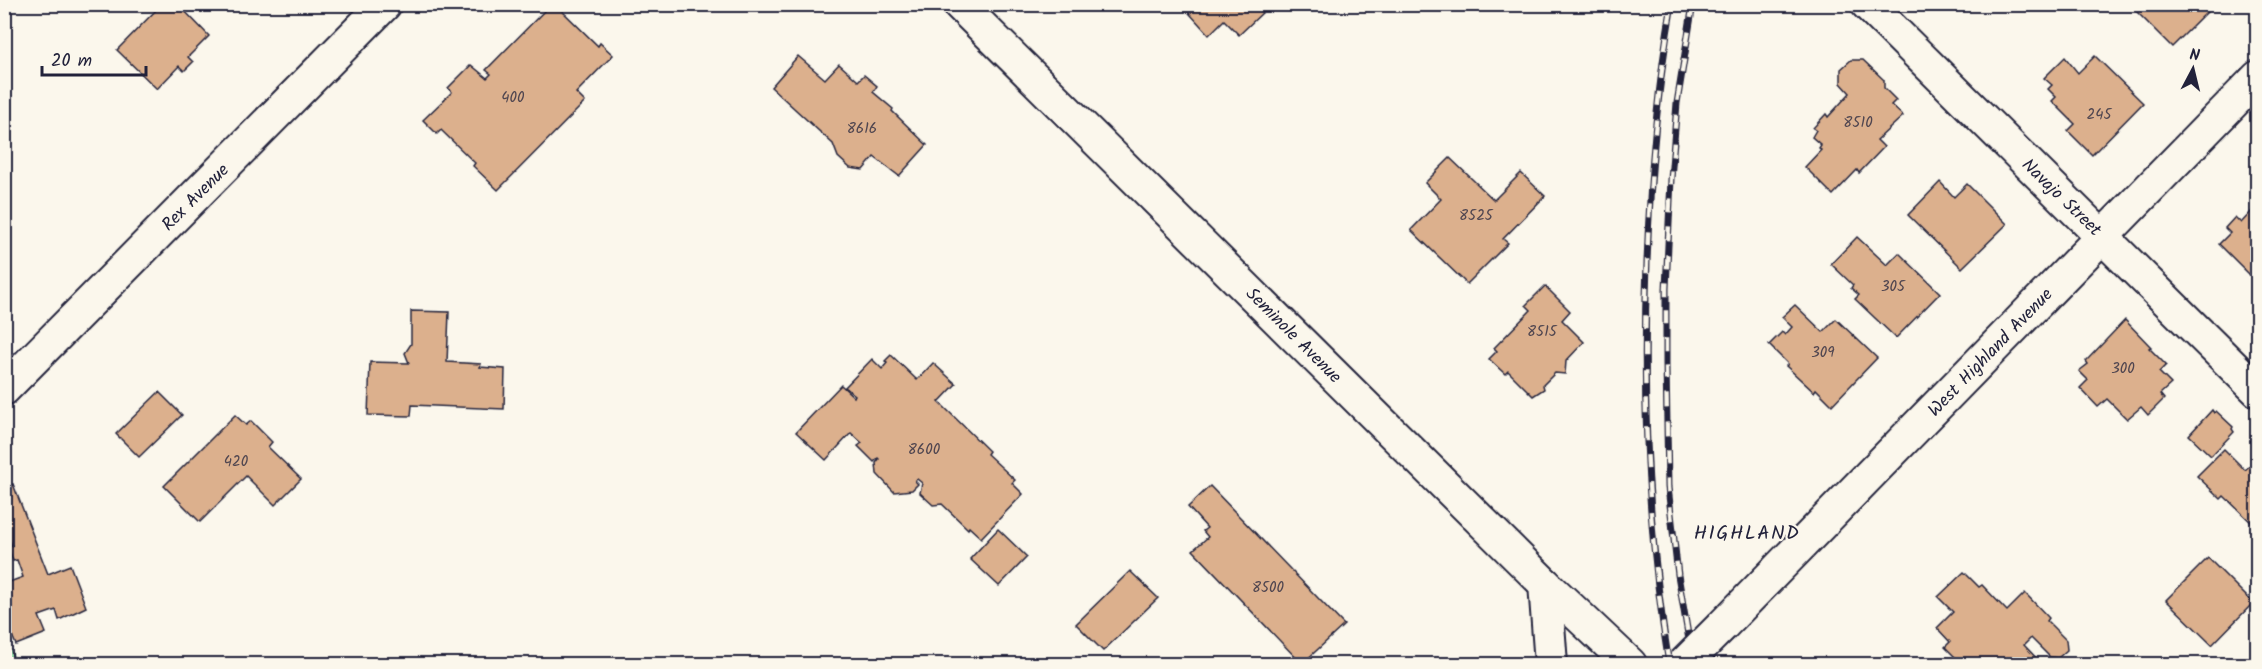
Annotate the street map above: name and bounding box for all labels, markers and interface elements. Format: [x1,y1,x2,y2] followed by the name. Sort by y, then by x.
[42,39,146,77] scale bar
[2163,39,2223,99] north arrow
[2188,43,2201,69] text: N
[51,47,92,76] text: 20 m
[501,86,525,110] house number: 400
[2086,103,2112,127] house number: 245
[1843,111,1873,135] house number: 8510
[847,117,877,141] house number: 8616
[2014,152,2109,245] street label: Navajo Street
[155,157,237,239] street label: Rex Avenue
[1459,204,1494,228] house number: 8525
[1881,275,1906,299] house number: 305
[1238,281,1348,391] street label: Seminole Avenue
[1922,282,2061,424] street label: West Highland Avenue
[1527,320,1558,344] house number: 8515
[1811,341,1835,365] house number: 309
[2111,357,2135,381] house number: 300
[908,438,941,462] house number: 8600
[224,450,249,474] house number: 420
[1694,518,1800,550] district label: HIGHLAND
[1252,576,1285,600] house number: 8500

